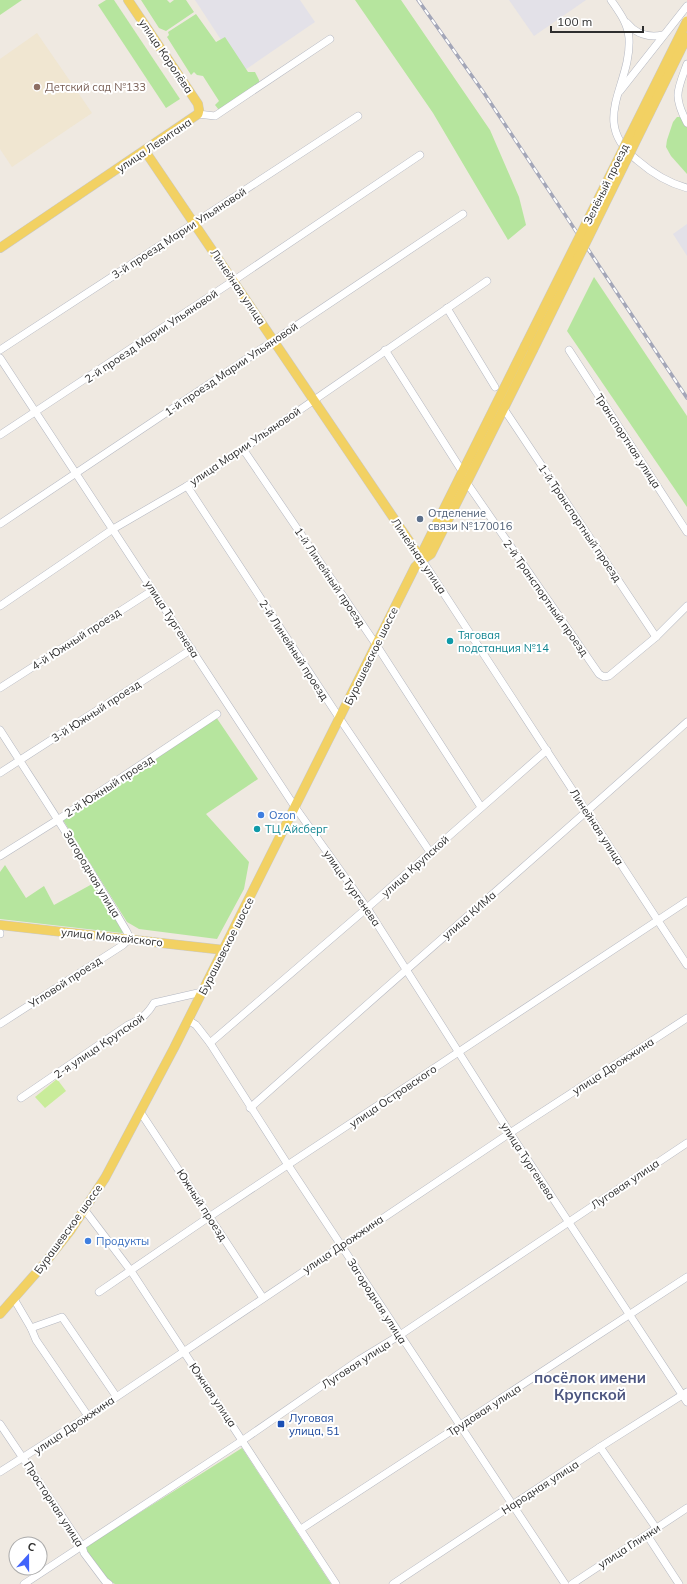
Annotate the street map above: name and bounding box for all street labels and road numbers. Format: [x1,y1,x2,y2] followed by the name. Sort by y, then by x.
[136,16,196,96] street label: улица Королёва
[114,115,194,175] street label: улица Левитана
[580,141,632,227] street label: Зелёный проезд
[109,184,249,282] street label: 3-й проезд Марии Ульяновой
[207,246,269,328] street label: Линейная улица
[82,286,220,386] street label: 2-й проезд Марии Ульяновой
[162,319,300,419] street label: 1-й проезд Марии Ульяновой
[592,391,664,491] street label: Транспортная улица
[187,404,303,488] street label: улица Марии Ульяновой
[535,461,625,585] street label: 1-й Транспортный проезд
[388,515,450,597] street label: Линейная улица
[291,525,369,630] street label: 1-й Линейный проезд
[500,537,592,659] street label: 2-й Транспортный проезд
[142,577,202,661] street label: улица Тургенева
[256,597,332,703] street label: 2-й Линейный проезд
[29,605,123,673] street label: 4-й Южный проезд
[341,605,401,707] street label: Бурашевское шоссе
[49,677,143,745] street label: 3-й Южный проезд
[62,752,156,820] street label: 2-й Южный проезд
[567,786,627,868] street label: Линейная улица
[60,828,124,920] street label: Загородная улица
[378,832,452,900] street label: улица Крупской
[320,847,384,929] street label: улица Тургенева
[439,888,499,942] street label: улица КИМа
[195,895,257,997] street label: Бурашевское шоссе
[61,925,163,949] street label: улица Можайского
[25,953,104,1011] street label: Угловой проезд
[51,1011,147,1081] street label: 2-я улица Крупской
[570,1034,656,1098] street label: улица Дрожжина
[347,1062,439,1130] street label: улица Островского
[498,1119,558,1203] street label: улица Тургенева
[588,1156,662,1212] street label: Луговая улица
[174,1167,231,1244] street label: Южный проезд
[31,1181,105,1277] street label: Бурашевское шоссе
[300,1212,386,1276] street label: улица Дрожжина
[344,1256,410,1346] street label: Загородная улица
[319,1336,393,1392] street label: Луговая улица
[186,1360,240,1430] street label: Южная улица
[444,1381,524,1439] street label: Трудовая улица
[31,1393,117,1457] street label: улица Дрожжина
[499,1457,581,1517] street label: Народная улица
[21,1458,87,1550] street label: Просторная улица
[595,1521,663,1571] street label: улица Глинки

